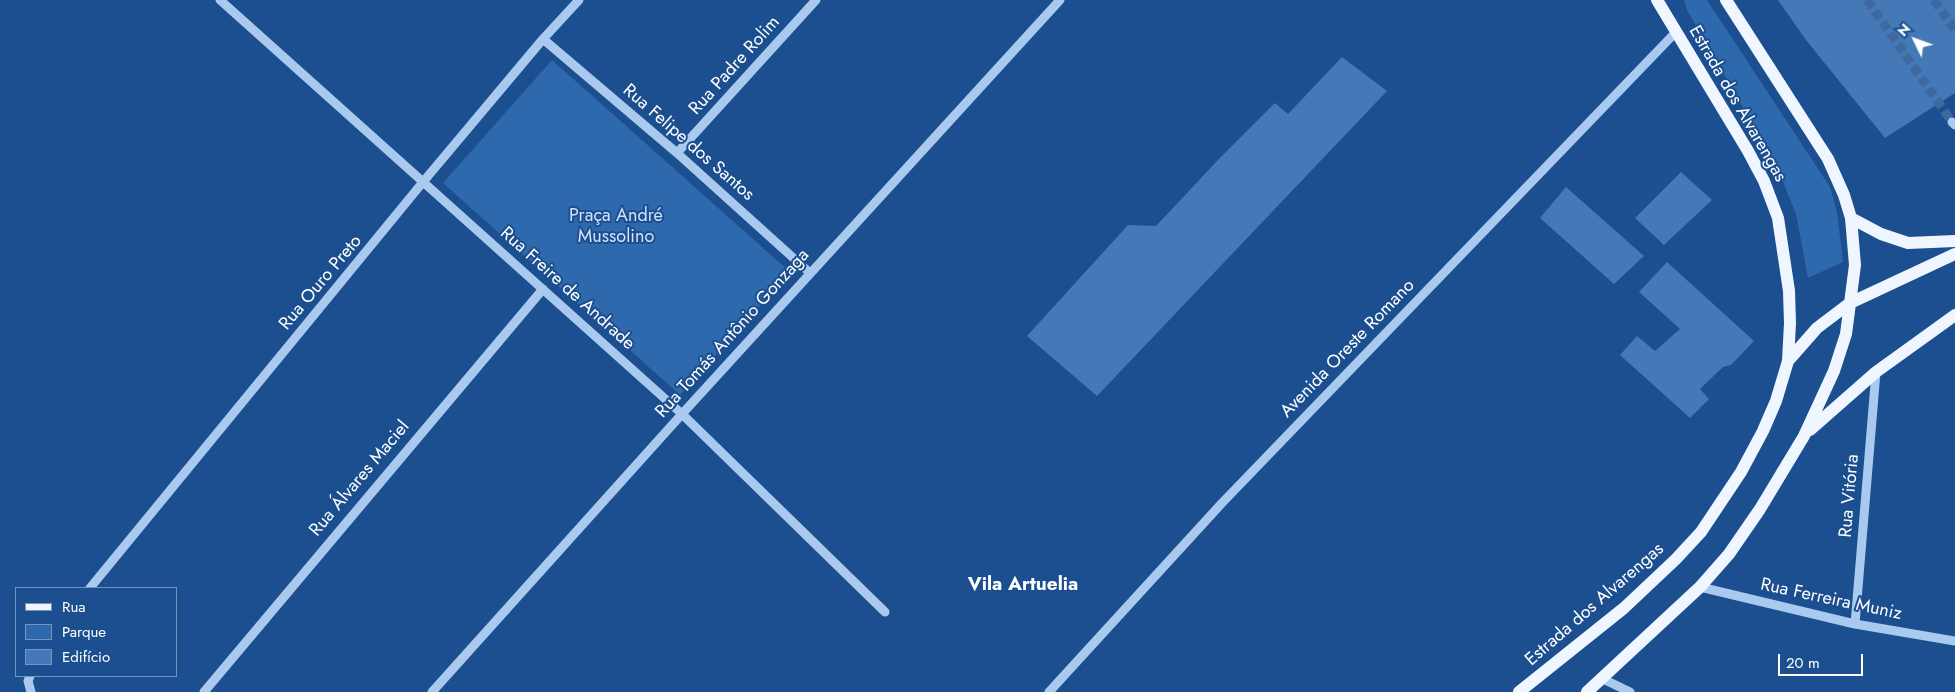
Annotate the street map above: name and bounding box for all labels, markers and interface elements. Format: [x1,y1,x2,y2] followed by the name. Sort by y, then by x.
[685,12,785,120] street label: Rua Padre Rolim
[1890,15,1940,65] north arrow
[1893,19,1915,41] text: N
[1683,22,1791,186] street label: Estrada dos Alvarengas
[618,80,758,206] street label: Rua Felipe dos Santos
[569,206,663,248] park label: Praça André Mussolino
[495,223,639,355] street label: Rua Freire de Andrade
[275,231,367,335] street label: Rua Ouro Preto
[652,245,814,423] street label: Rua Tomás Antônio Gonzaga
[1276,275,1420,423] street label: Avenida Oreste Romano
[305,417,415,541] street label: Rua Álvares Maciel
[1836,453,1864,539] street label: Rua Vitória
[1521,539,1669,671] street label: Estrada dos Alvarengas
[968,574,1078,596] district label: Vila Artuelia
[1758,574,1904,626] street label: Rua Ferreira Muniz
[15,587,178,677] legend
[62,596,86,618] text: Rua
[62,621,106,643] text: Parque
[1780,644,1865,676] scale bar
[62,646,110,668] text: Edifício
[1786,652,1820,674] text: 20 m

